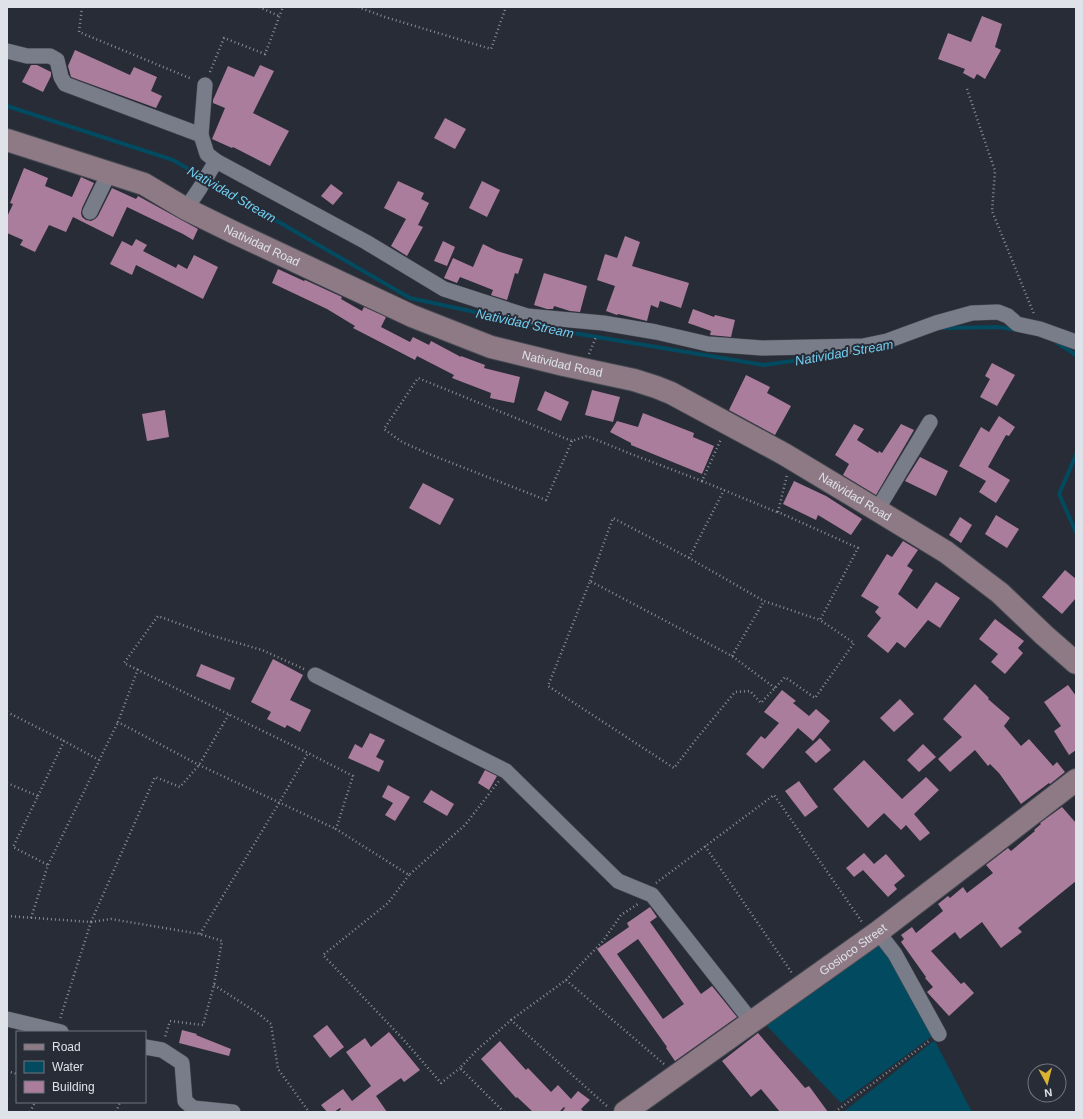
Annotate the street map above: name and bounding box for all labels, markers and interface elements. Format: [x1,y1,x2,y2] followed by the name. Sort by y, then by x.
[185,163,279,226] water label: Natividad Stream
[222,222,302,269] street label: Natividad Road
[475,306,575,341] water label: Natividad Stream
[794,336,895,369] water label: Natividad Stream
[521,348,604,380] street label: Natividad Road
[816,470,894,524] street label: Natividad Road
[817,920,890,978] street label: Gosioco Street
[16,1031,146,1103] legend
[52,1040,81,1054] text: Road
[52,1060,84,1074] text: Water
[1027,1063,1067,1103] north arrow
[52,1080,95,1094] text: Building
[1043,1086,1053,1099] text: N

